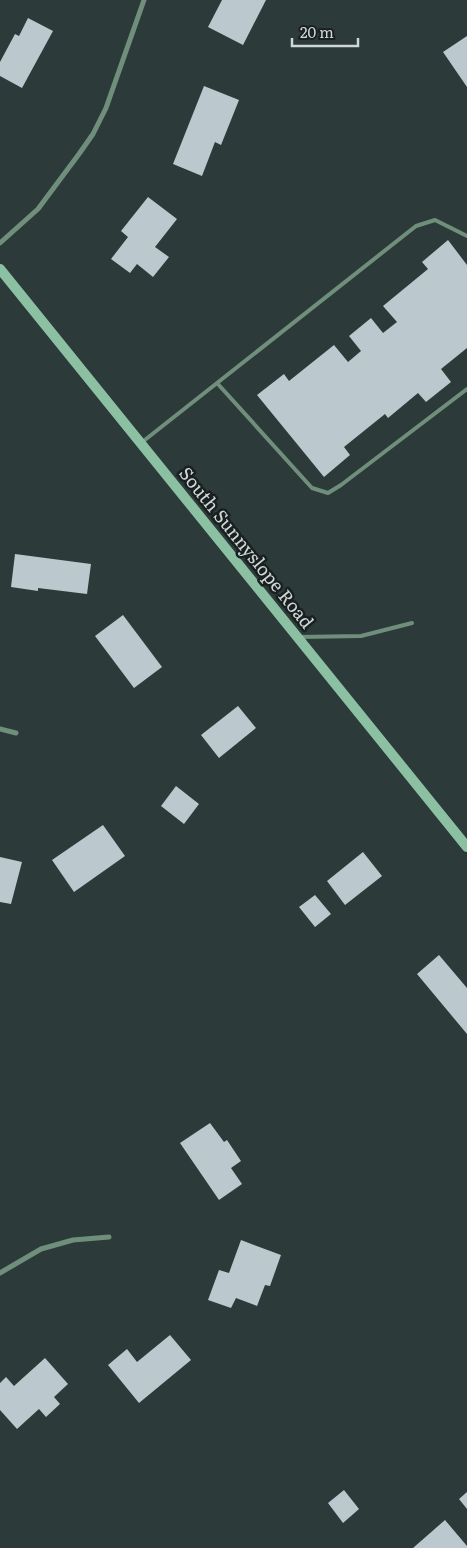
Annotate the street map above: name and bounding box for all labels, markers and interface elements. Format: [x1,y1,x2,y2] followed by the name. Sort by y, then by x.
[292,15,358,47] scale bar
[300,20,334,43] text: 20 m
[173,460,321,634] street label: South Sunnyslope Road

